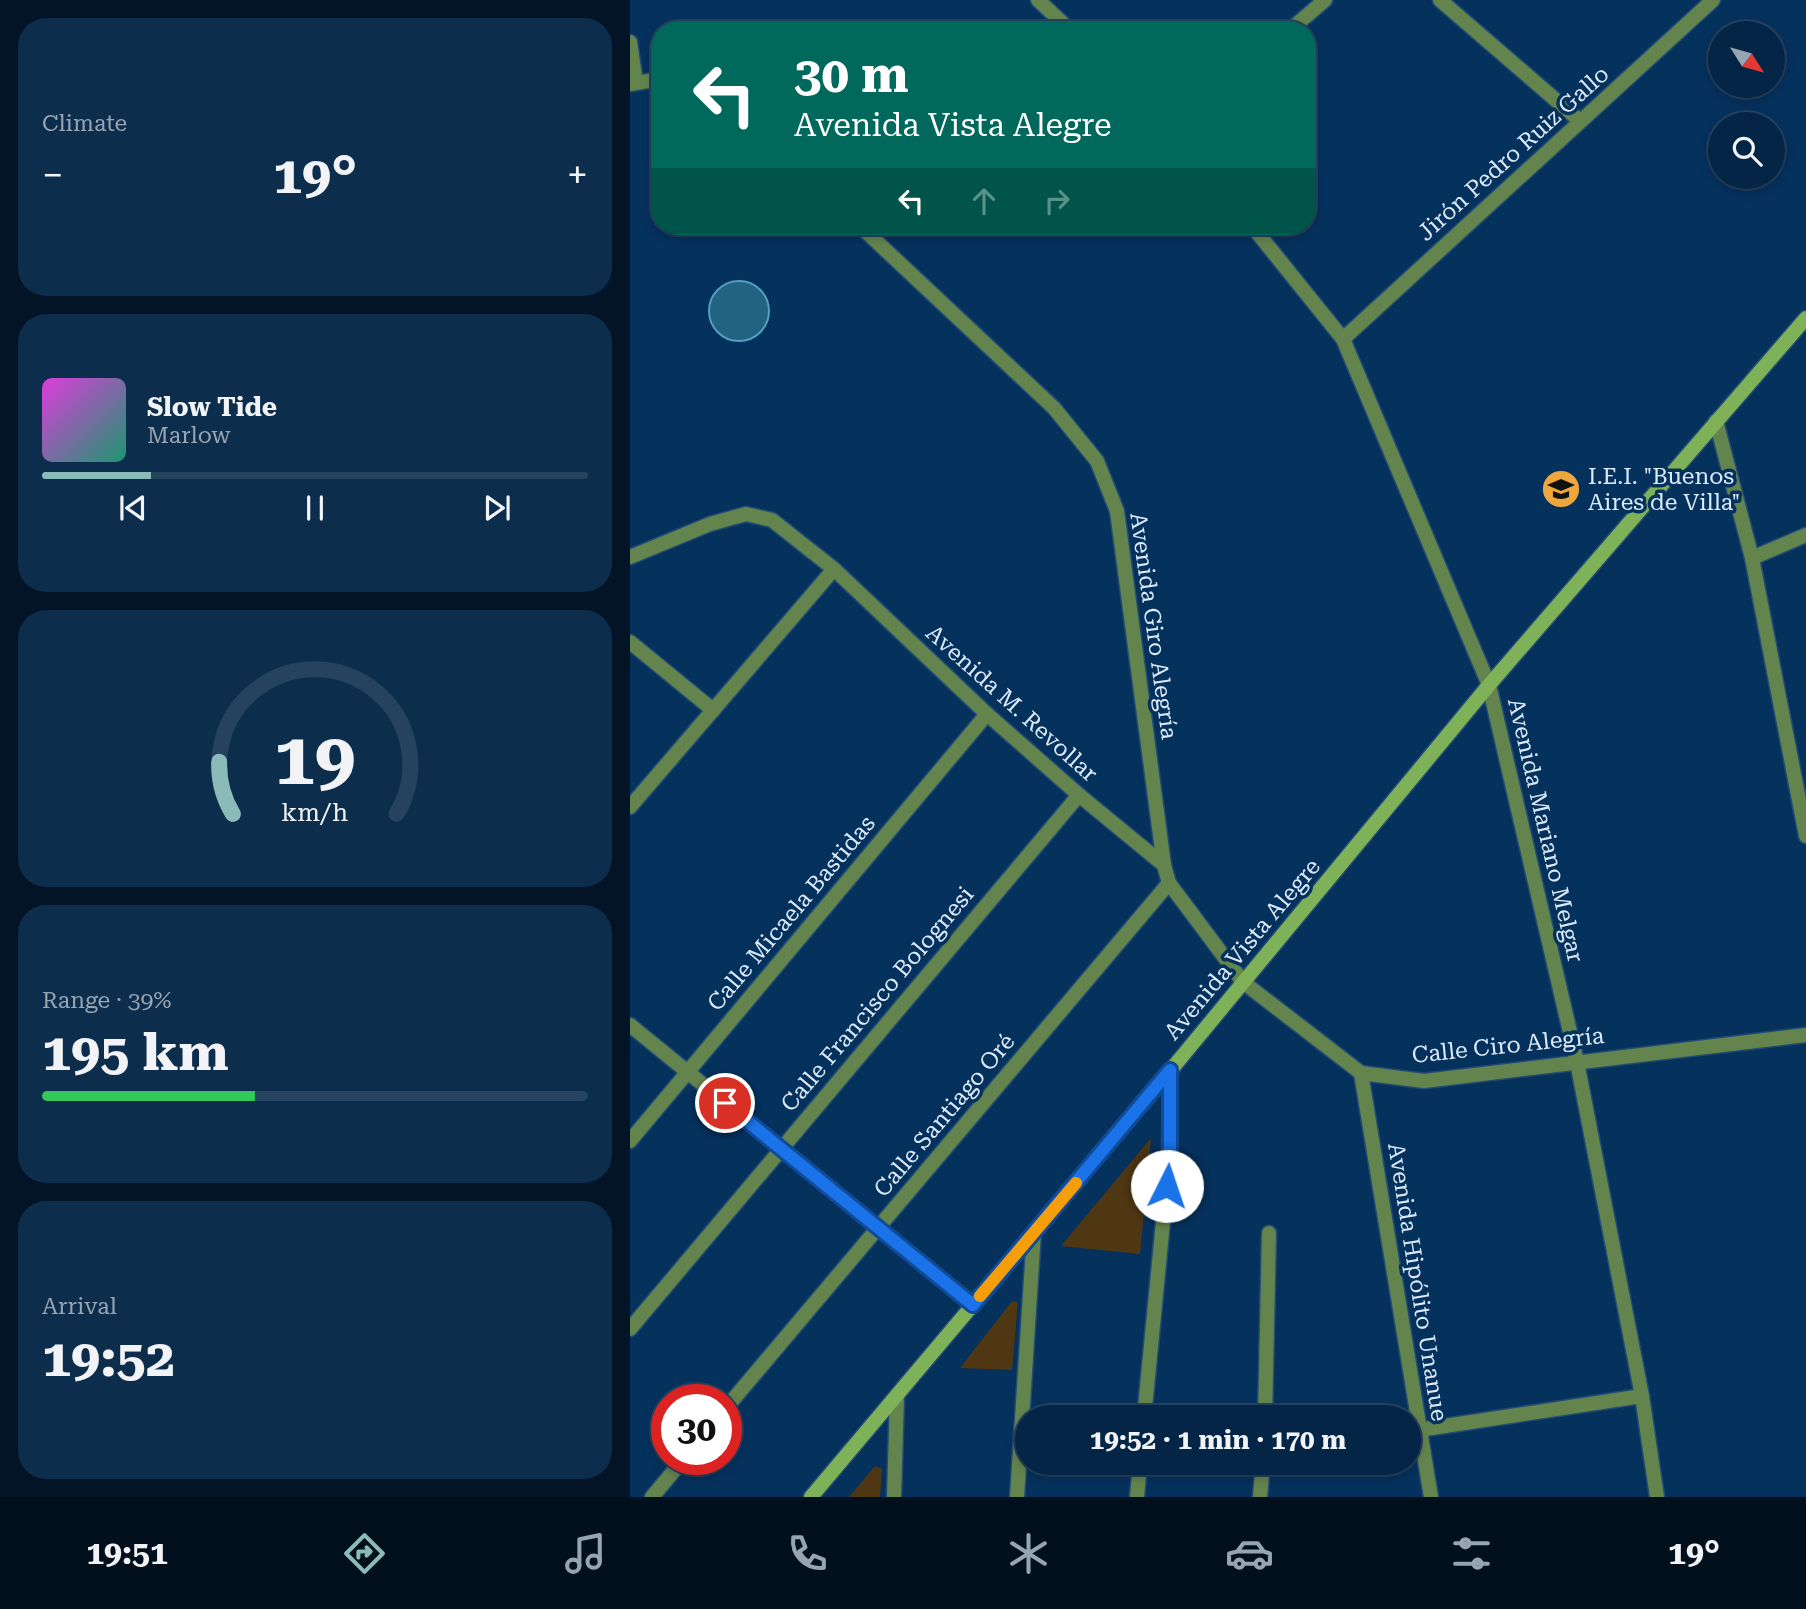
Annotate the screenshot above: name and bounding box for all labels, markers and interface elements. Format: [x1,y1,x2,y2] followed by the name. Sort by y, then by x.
[1708,21,1785,98] north arrow
[1708,21,1785,189] map controls
[794,47,909,104] text: 30 m
[679,49,770,140] icon: left
[1412,60,1615,246] street label: Jirón Pedro Ruiz Gallo
[794,106,1112,144] text: Avenida Vista Alegre
[42,110,127,137] text: Climate
[1708,112,1785,189] button: search
[273,145,357,206] text: 19°
[42,153,63,197] text: −
[567,153,588,197] text: +
[892,182,930,220] icon: left
[965,182,1003,220] icon: ahead
[1038,182,1076,220] icon: right
[147,392,277,422] text: Slow Tide
[147,422,230,449] text: Marlow
[1588,463,1740,516] place label: I.E.I. "Buenos Aires de Villa"
[1540,468,1582,510] school or university icon: I.E.I. "Buenos Aires de Villa"
[114,489,152,527] icon: previous
[296,489,334,527] icon: pause
[478,489,516,527] icon: next
[1124,511,1183,742] street label: Avenida Giro Alegría
[921,619,1103,787] street label: Avenida M. Revollar
[1502,695,1589,965] street label: Avenida Mariano Melgar
[274,718,356,803] text: 19
[282,798,348,827] text: km/h
[702,810,881,1016] street label: Calle Micaela Bastidas
[1159,853,1326,1045] street label: Avenida Vista Alegre
[775,881,979,1117] street label: Calle Francisco Bolognesi
[42,987,171,1014] text: Range · 39%
[42,1022,229,1083] text: 195 km
[1411,1022,1606,1069] street label: Calle Ciro Alegría
[868,1028,1020,1202] street label: Calle Santiago Oré
[695,1073,755,1133] pin
[706,1084,744,1122] icon: arrive
[1382,1141,1453,1423] street label: Avenida Hipólito Unanue
[1130,1149,1204,1223] position arrow
[42,1293,117,1320] text: Arrival
[42,1328,175,1389] text: 19:52
[651,1384,742,1475] speed limit sign: 30
[1090,1425,1346,1455] text: 19:52 · 1 min · 170 m
[340,1529,389,1578] icon: directions
[561,1529,610,1578] icon: music
[783,1529,832,1578] icon: phone
[1004,1529,1053,1578] icon: climate
[1225,1529,1274,1578] icon: car
[1447,1529,1496,1578] icon: filters
[86,1534,168,1572] text: 19:51
[1668,1534,1720,1572] text: 19°

